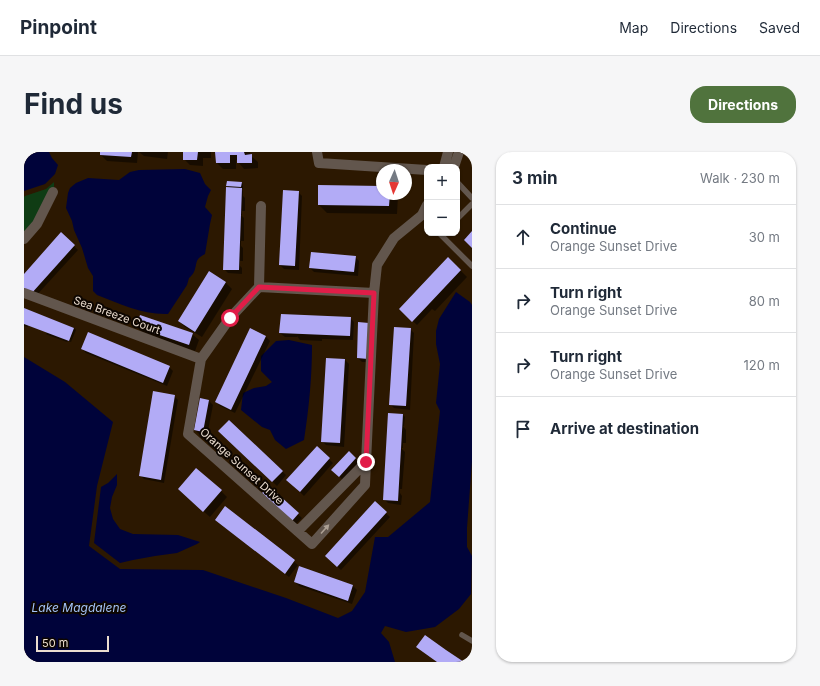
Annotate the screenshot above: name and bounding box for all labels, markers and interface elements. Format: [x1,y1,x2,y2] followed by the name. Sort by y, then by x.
[20,16,97,39] text: Pinpoint
[619,19,648,36] text: Map
[670,19,737,36] text: Directions
[759,19,800,36] text: Saved
[690,86,796,123] button: Directions
[24,87,123,121] text: Find us
[376,164,412,200] north arrow
[424,164,460,236] map controls
[424,164,460,200] button: +
[512,168,558,188] text: 3 min
[700,170,780,186] text: Walk · 230 m
[424,200,460,236] button: −
[550,219,617,238] text: Continue
[512,226,534,248] icon: ahead
[749,229,780,245] text: 30 m
[550,238,677,254] text: Orange Sunset Drive
[550,283,622,302] text: Turn right
[512,290,534,312] icon: right
[72,293,163,337] street label: Sea Breeze Court
[749,293,780,309] text: 80 m
[550,302,677,318] text: Orange Sunset Drive
[221,309,239,327] route start
[550,347,622,366] text: Turn right
[512,354,534,376] icon: right
[744,357,780,373] text: 120 m
[550,366,677,382] text: Orange Sunset Drive
[512,418,534,440] icon: arrive
[550,419,699,438] text: Arrive at destination
[197,425,287,507] street label: Orange Sunset Drive
[357,453,375,471] route end
[320,525,329,534] one-way arrow
[32,600,127,615] water label: Lake Magdalene
[36,634,109,653] scale bar
[42,636,68,650] text: 50 m

